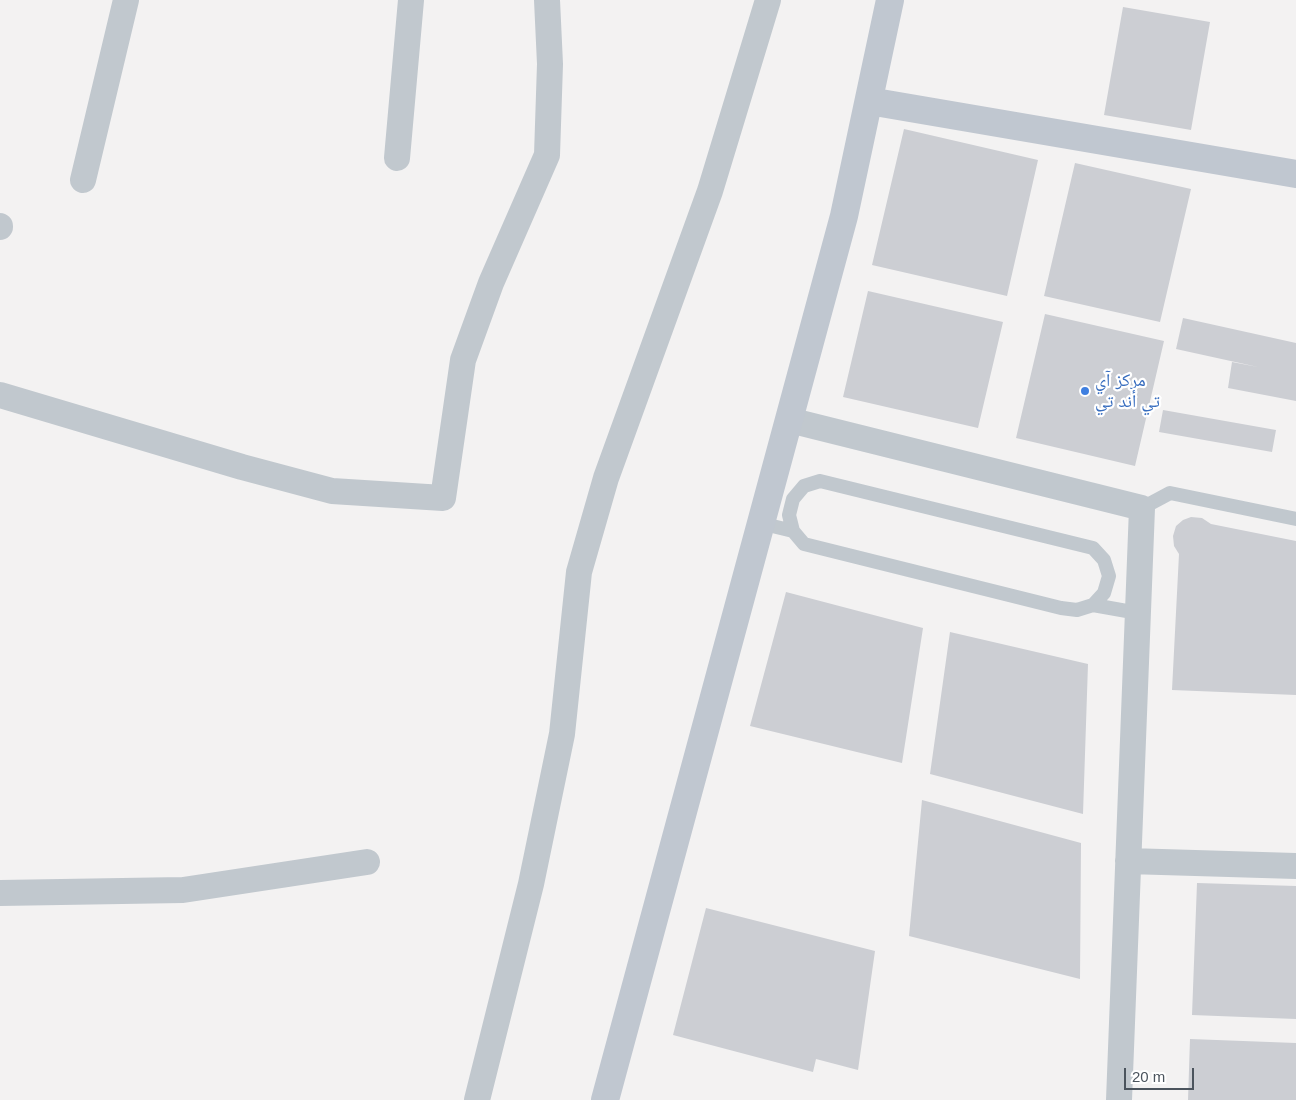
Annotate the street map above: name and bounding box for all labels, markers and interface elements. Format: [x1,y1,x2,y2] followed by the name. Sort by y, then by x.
[1095,370,1160,412] place label: مركز آي تي أند تي
[1079,385,1091,397] marker: مركز آي تي أند تي
[1126,1058,1196,1090] scale bar
[1132,1068,1165,1085] text: 20 m

